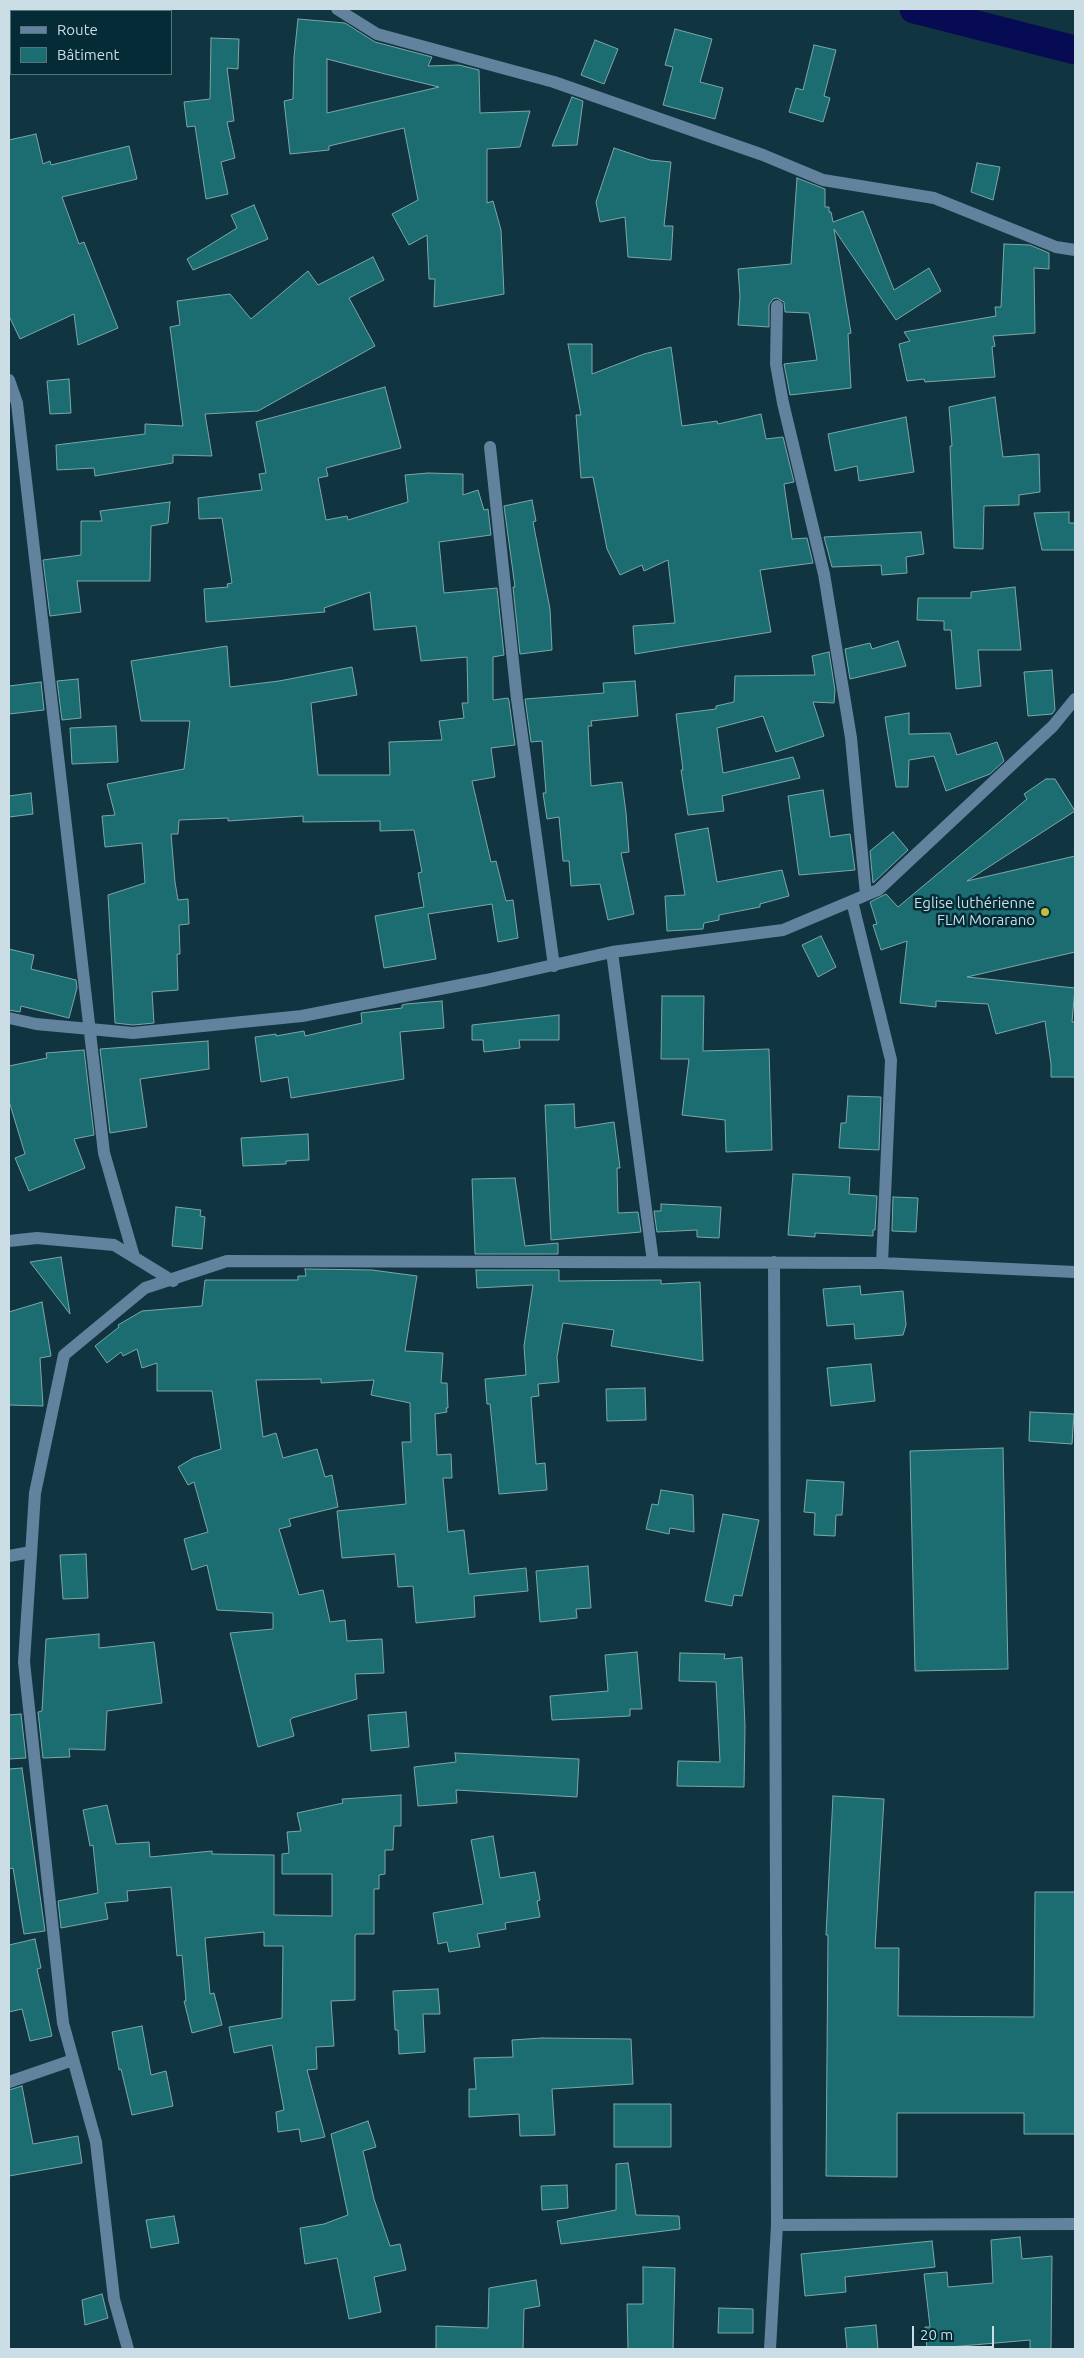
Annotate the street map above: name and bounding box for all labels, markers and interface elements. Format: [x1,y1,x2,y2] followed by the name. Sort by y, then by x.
[10,10,172,75] legend
[57,21,98,38] text: Route
[57,46,119,63] text: Bâtiment
[914,894,1035,929] place label: Eglise luthérienne FLM Morarano
[1039,906,1051,918] marker: Eglise luthérienne FLM Morarano
[914,2316,996,2348] scale bar
[920,2326,953,2343] text: 20 m

